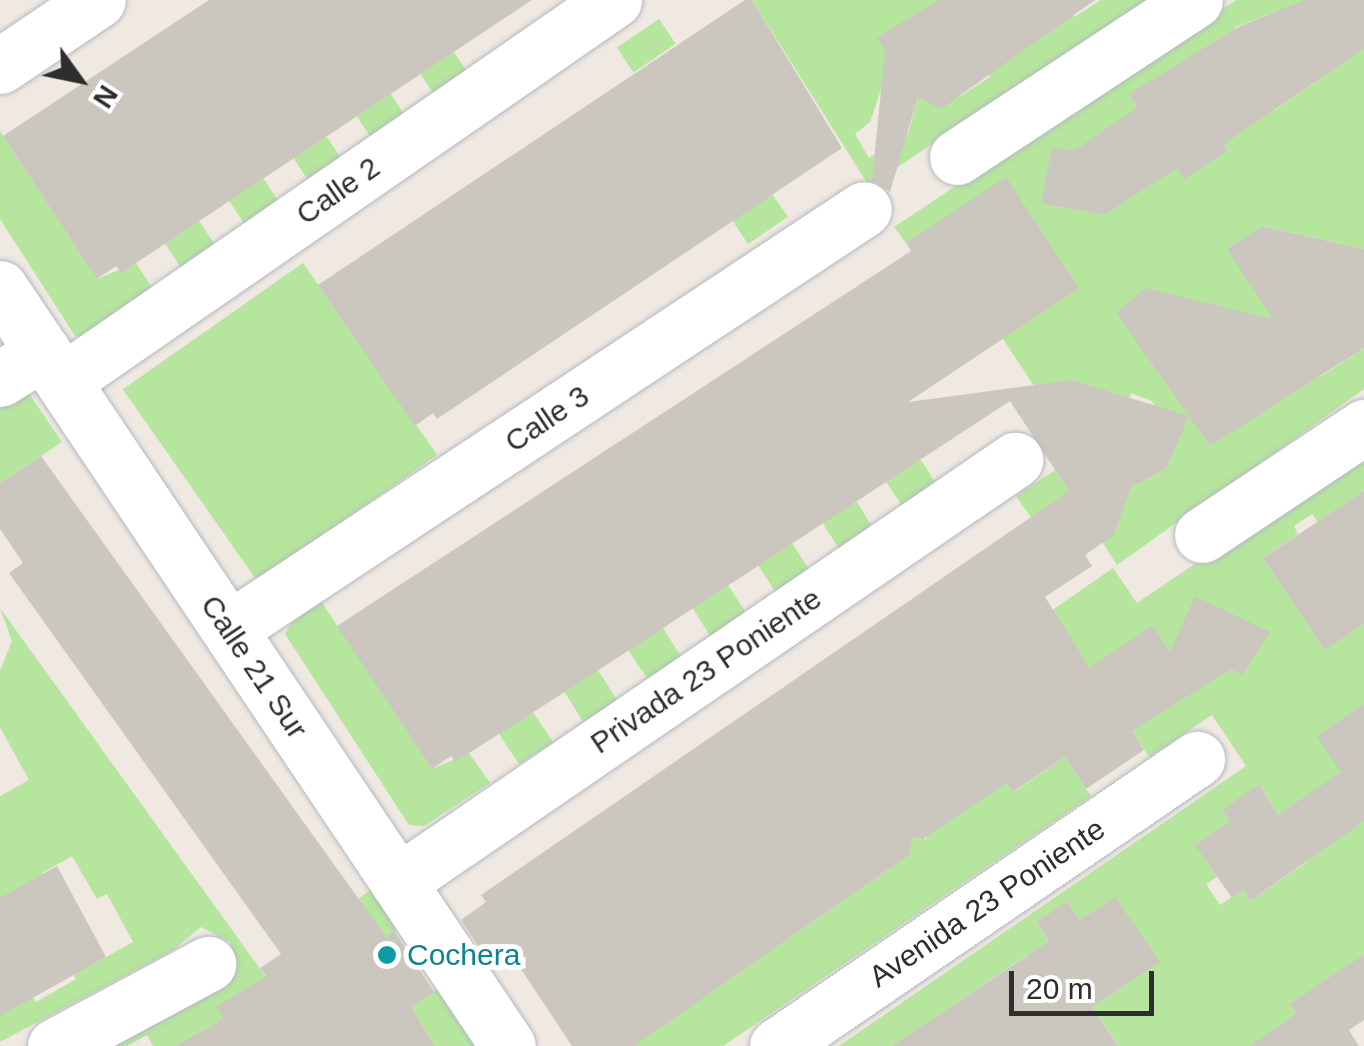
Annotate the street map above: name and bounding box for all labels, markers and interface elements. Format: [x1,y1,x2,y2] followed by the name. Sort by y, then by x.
[30,30,130,130] north arrow
[87,80,124,114] text: N
[289,149,387,233] street label: Calle 2
[498,378,596,460] street label: Calle 3
[584,581,828,761] street label: Privada 23 Poniente
[193,589,315,745] street label: Calle 21 Sur
[862,811,1112,995] street label: Avenida 23 Poniente
[407,937,520,973] place label: Cochera
[376,944,398,966] marker: Cochera
[1014,951,1159,1013] scale bar
[1026,972,1093,1005] text: 20 m

